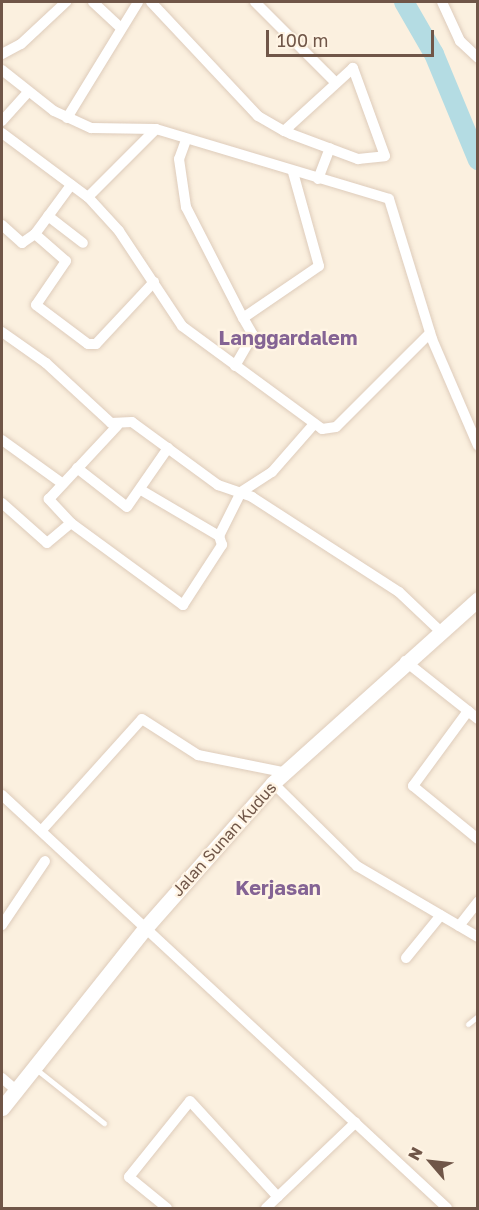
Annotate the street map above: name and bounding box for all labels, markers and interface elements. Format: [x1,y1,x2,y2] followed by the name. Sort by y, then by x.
[269,18,437,56] scale bar
[277,29,328,51] text: 100 m
[219,325,357,349] district label: Langgardalem
[168,778,280,900] street label: Jalan Sunan Kudus
[235,875,321,899] district label: Kerjasan
[401,1132,461,1192] north arrow
[403,1143,427,1164] text: N

